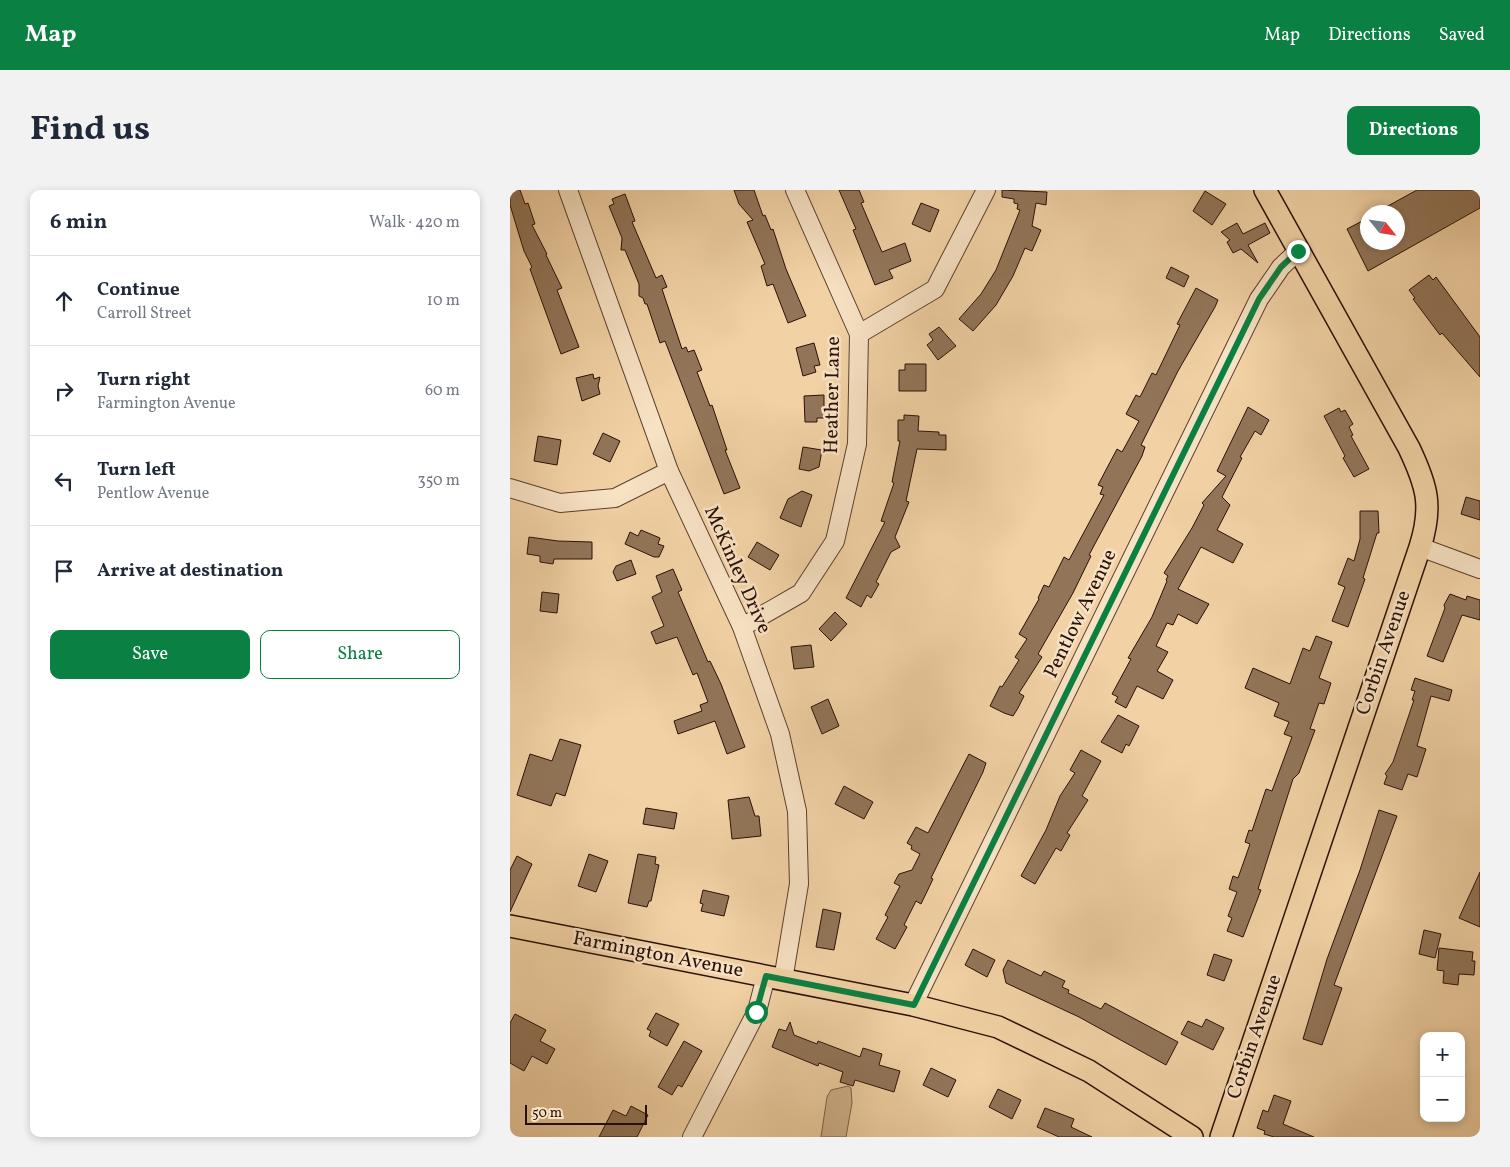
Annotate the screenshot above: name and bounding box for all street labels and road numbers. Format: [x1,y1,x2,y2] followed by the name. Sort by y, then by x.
[818,336,848,454] street label: Heather Lane
[696,502,778,638] street label: McKinley Drive
[1038,545,1124,683] street label: Pentlow Avenue
[1350,587,1418,719] street label: Corbin Avenue
[570,925,746,985] street label: Farmington Avenue
[1221,971,1289,1103] street label: Corbin Avenue

